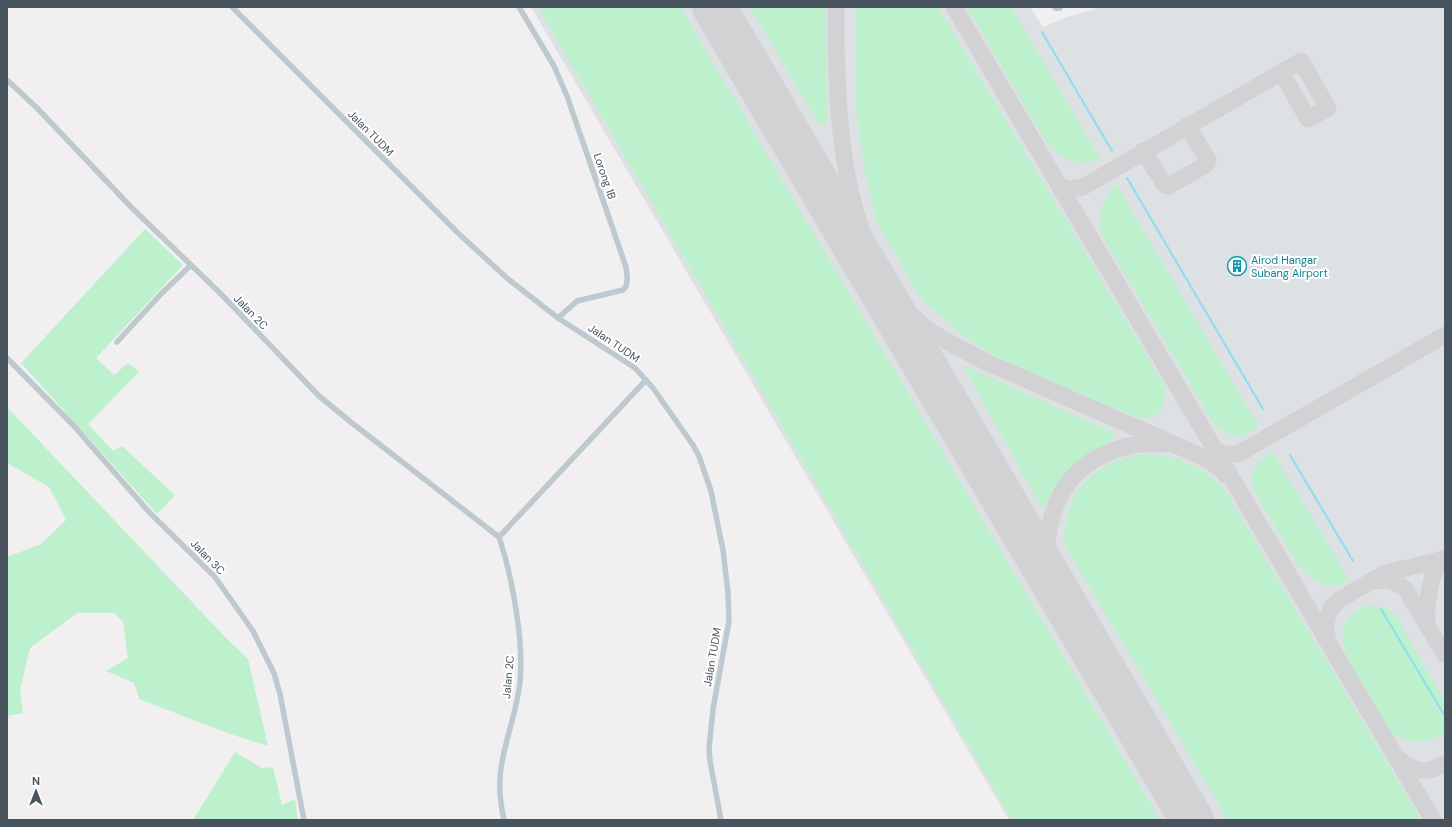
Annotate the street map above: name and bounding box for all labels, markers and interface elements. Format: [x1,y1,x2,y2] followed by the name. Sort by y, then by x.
[345,107,397,159] street label: Jalan TUDM
[591,151,620,201] street label: Lorong 1B
[1251,253,1328,280] place label: Airod Hangar Subang Airport
[1226,255,1248,277] building icon: Airod Hangar Subang Airport
[231,292,271,333] street label: Jalan 2C
[585,321,643,365] street label: Jalan TUDM
[188,536,228,578] street label: Jalan 3C
[700,627,724,687] street label: Jalan TUDM
[499,655,517,699] street label: Jalan 2C
[16,771,56,811] north arrow
[32,774,40,788] text: N

